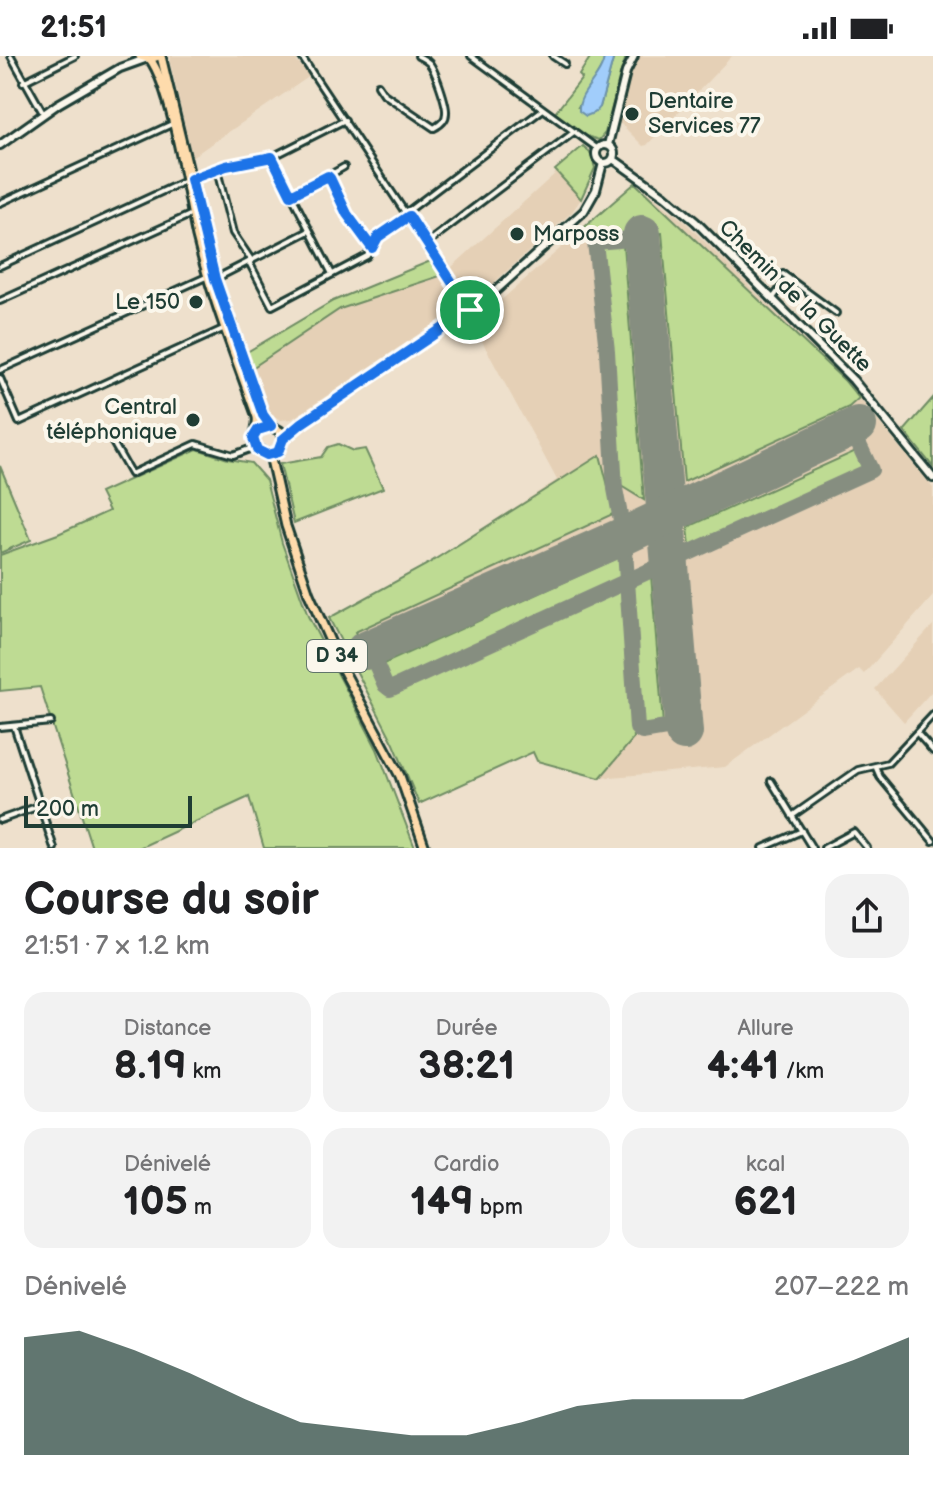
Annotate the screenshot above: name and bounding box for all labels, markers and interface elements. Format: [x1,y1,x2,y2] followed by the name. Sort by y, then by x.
[40,10,107,46] text: 21:51
[648,88,761,140] place label: Dentaire Services 77
[623,105,641,123] marker: Dentaire Services 77
[713,214,877,378] street label: Chemin de la Guette
[533,221,620,248] place label: Marposs
[508,225,526,243] marker: Marposs
[436,276,504,344] pin
[448,288,492,332] icon: arrive
[115,289,180,316] place label: Le 150
[187,293,205,311] marker: Le 150
[47,394,177,446] place label: Central téléphonique
[184,411,202,429] marker: Central téléphonique
[307,640,367,672] road number: D 34
[24,792,192,828] scale bar
[36,796,99,823] text: 200 m
[24,874,319,927] text: Course du soir
[825,874,909,958] button: share
[24,931,210,962] text: 21:51 · 7 × 1.2 km
[124,1015,211,1042] text: Distance
[435,1015,498,1042] text: Durée
[737,1015,794,1042] text: Allure
[113,1042,187,1090] text: 8.19
[418,1042,515,1090] text: 38:21
[707,1042,779,1090] text: 4:41
[187,1058,222,1085] text: km
[779,1058,824,1085] text: /km
[124,1151,211,1178] text: Dénivelé
[434,1151,499,1178] text: Cardio
[746,1151,785,1178] text: kcal
[123,1178,188,1226] text: 105
[410,1178,474,1226] text: 149
[733,1178,798,1226] text: 621
[188,1194,212,1221] text: m
[474,1194,523,1221] text: bpm
[24,1272,127,1303] text: Dénivelé
[774,1272,909,1303] text: 207–222 m

